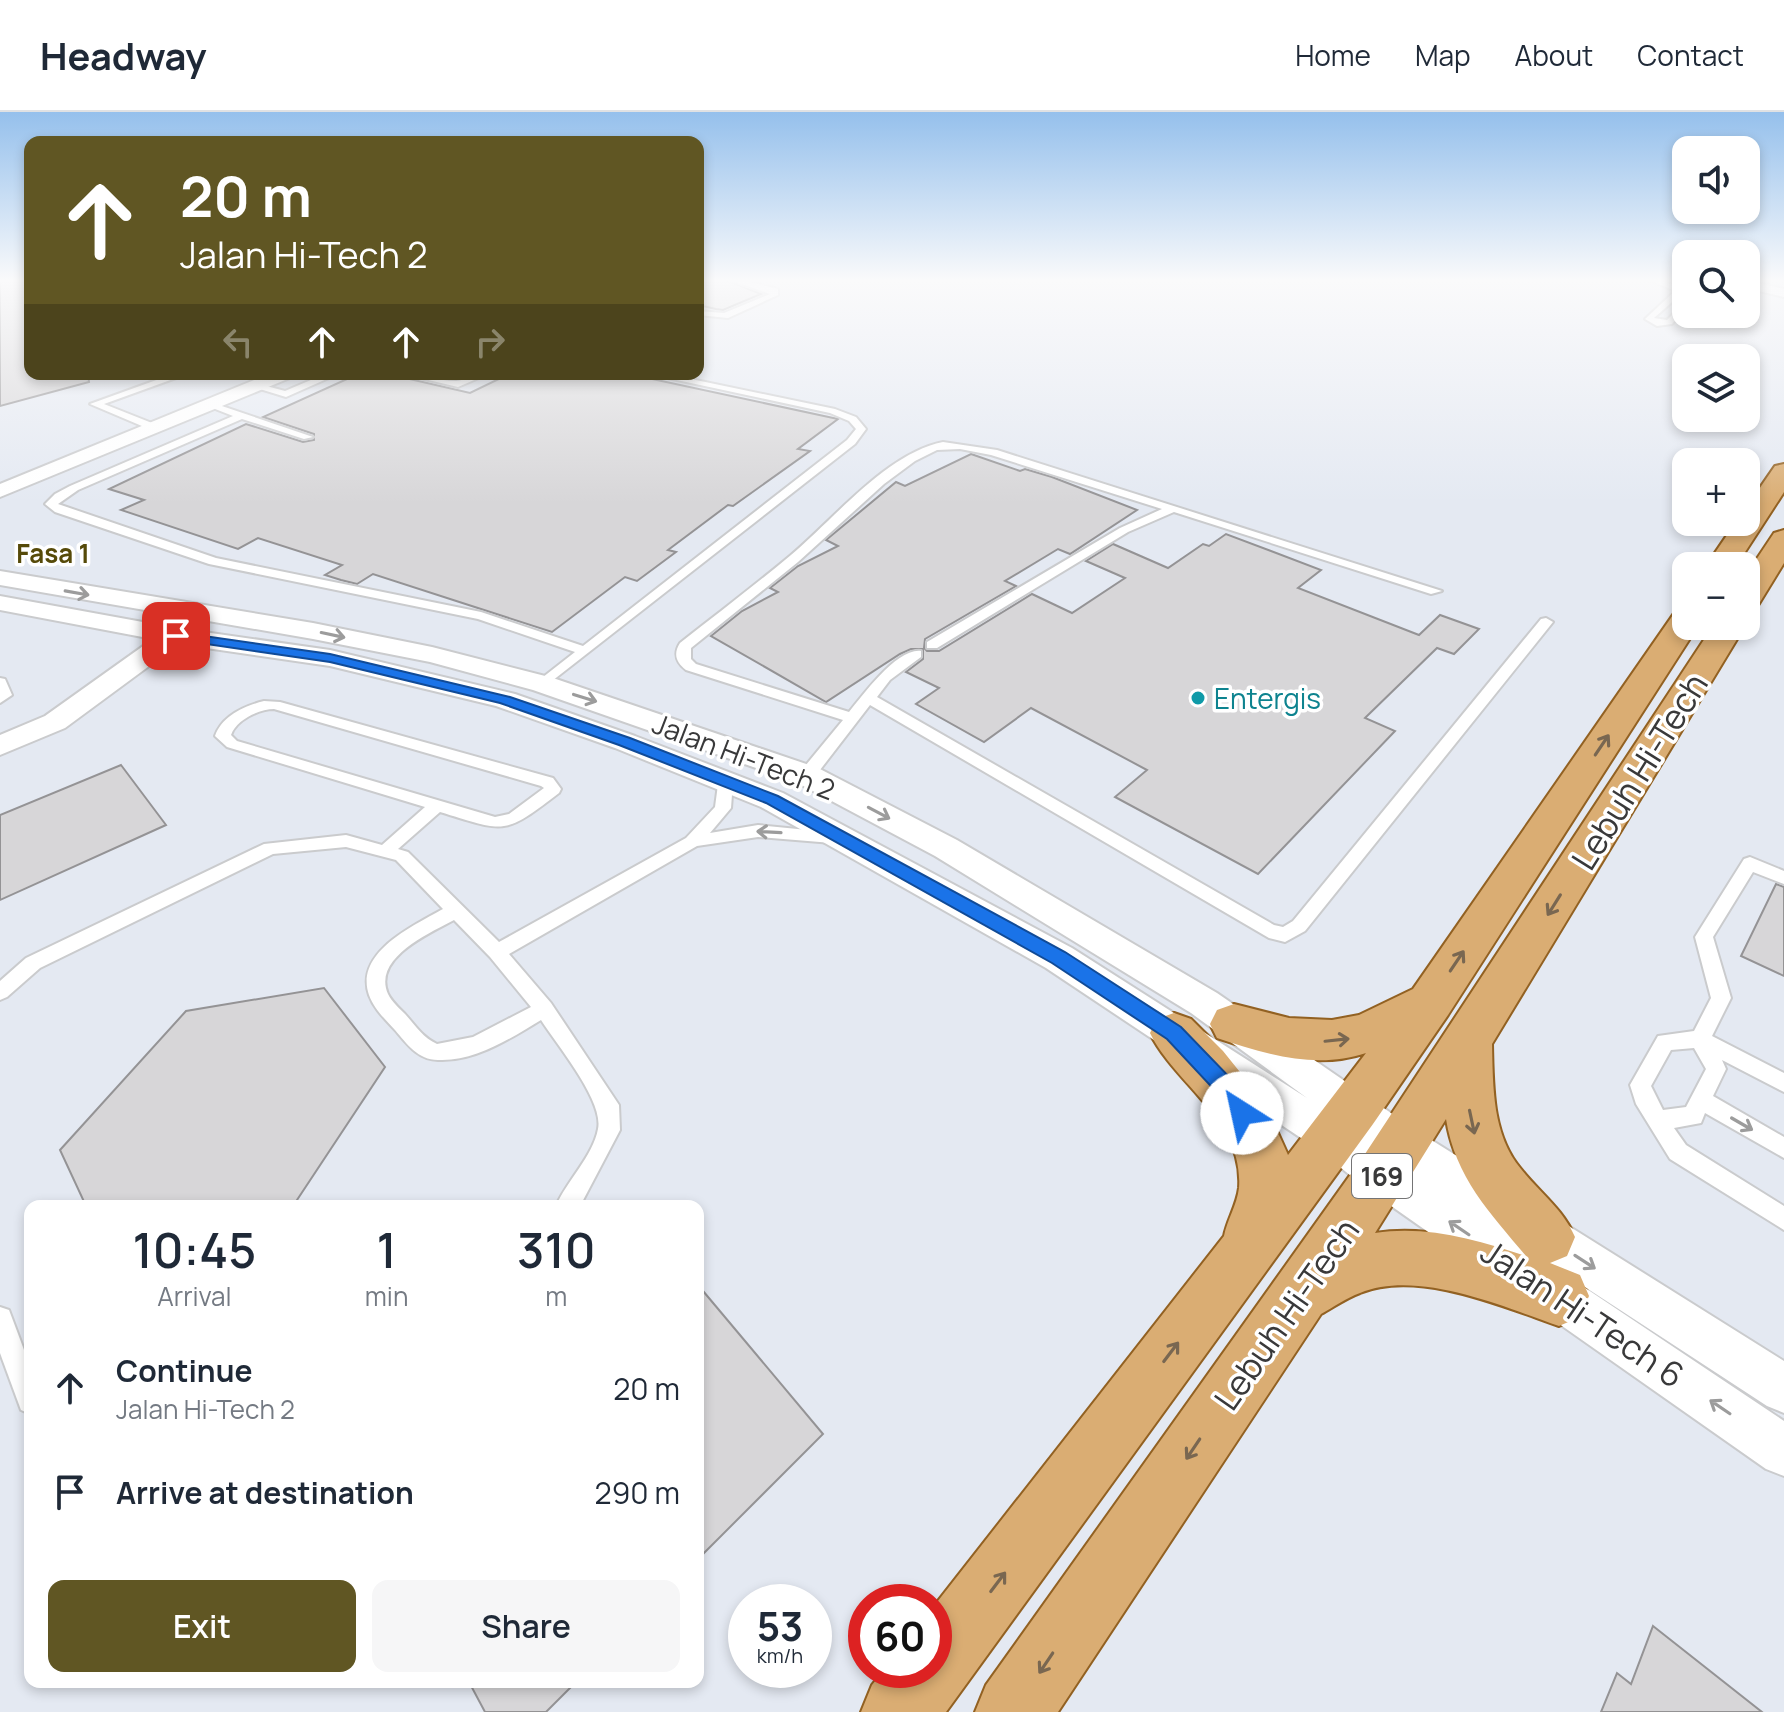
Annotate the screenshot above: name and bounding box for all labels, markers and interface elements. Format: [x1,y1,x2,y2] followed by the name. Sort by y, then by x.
[40,29,207,81] text: Headway
[1295,36,1371,74] text: Home
[1415,36,1471,74] text: Map
[1515,36,1593,74] text: About
[1637,36,1744,74] text: Contact
[1672,136,1760,640] map controls
[1672,136,1760,224] button: sound
[180,157,312,234] text: 20 m
[48,168,152,272] icon: ahead
[180,230,428,279] text: Jalan Hi-Tech 2
[1672,240,1760,328] button: search
[216,320,260,364] icon: left
[300,320,344,364] icon: ahead
[384,320,428,364] icon: ahead
[468,320,512,364] icon: right
[1672,344,1760,432] button: layers
[1672,448,1760,536] button: +
[16,535,90,571] district label: Fasa 1
[1672,552,1760,640] button: −
[63,586,89,601] one-way arrow
[142,602,210,670] pin
[154,614,198,658] icon: arrive
[320,628,345,643] one-way arrow
[1560,664,1718,878] street label: Lebuh Hi-Tech
[1214,679,1321,717] place label: Entergis
[1189,689,1207,707] marker: Entergis
[572,691,598,706] one-way arrow
[647,704,841,808] street label: Jalan Hi-Tech 2
[1593,735,1610,757] one-way arrow
[867,805,890,821] one-way arrow
[756,824,783,839] one-way arrow
[1545,894,1562,916] one-way arrow
[1449,951,1465,973] one-way arrow
[1324,1032,1350,1047] one-way arrow
[1200,1071,1284,1155] position arrow
[1465,1108,1480,1134] one-way arrow
[1730,1117,1754,1132] one-way arrow
[1352,1154,1412,1198] road number: 169
[1203,1209,1369,1419] street label: Lebuh Hi-Tech
[133,1217,256,1282] text: 10:45
[376,1217,397,1282] text: 1
[517,1217,595,1282] text: 310
[1449,1220,1471,1236] one-way arrow
[1472,1228,1694,1398] street label: Jalan Hi-Tech 6
[1574,1253,1596,1270] one-way arrow
[157,1278,232,1314] text: Arrival
[365,1278,408,1314] text: min
[545,1278,567,1314] text: m
[1163,1342,1180,1363] one-way arrow
[116,1350,252,1391] text: Continue
[48,1366,92,1410] icon: ahead
[613,1368,680,1409] text: 20 m
[116,1391,295,1427] text: Jalan Hi-Tech 2
[1709,1398,1731,1415] one-way arrow
[1185,1437,1201,1459] one-way arrow
[48,1470,92,1514] icon: arrive
[116,1472,414,1513] text: Arrive at destination
[595,1472,680,1513] text: 290 m
[989,1571,1006,1593] one-way arrow
[48,1580,356,1672] button: Exit
[372,1580,680,1672] button: Share
[848,1584,952,1688] speed limit sign: 60
[757,1598,803,1653] text: 53
[757,1642,803,1669] text: km/h
[1038,1651,1054,1673] one-way arrow

